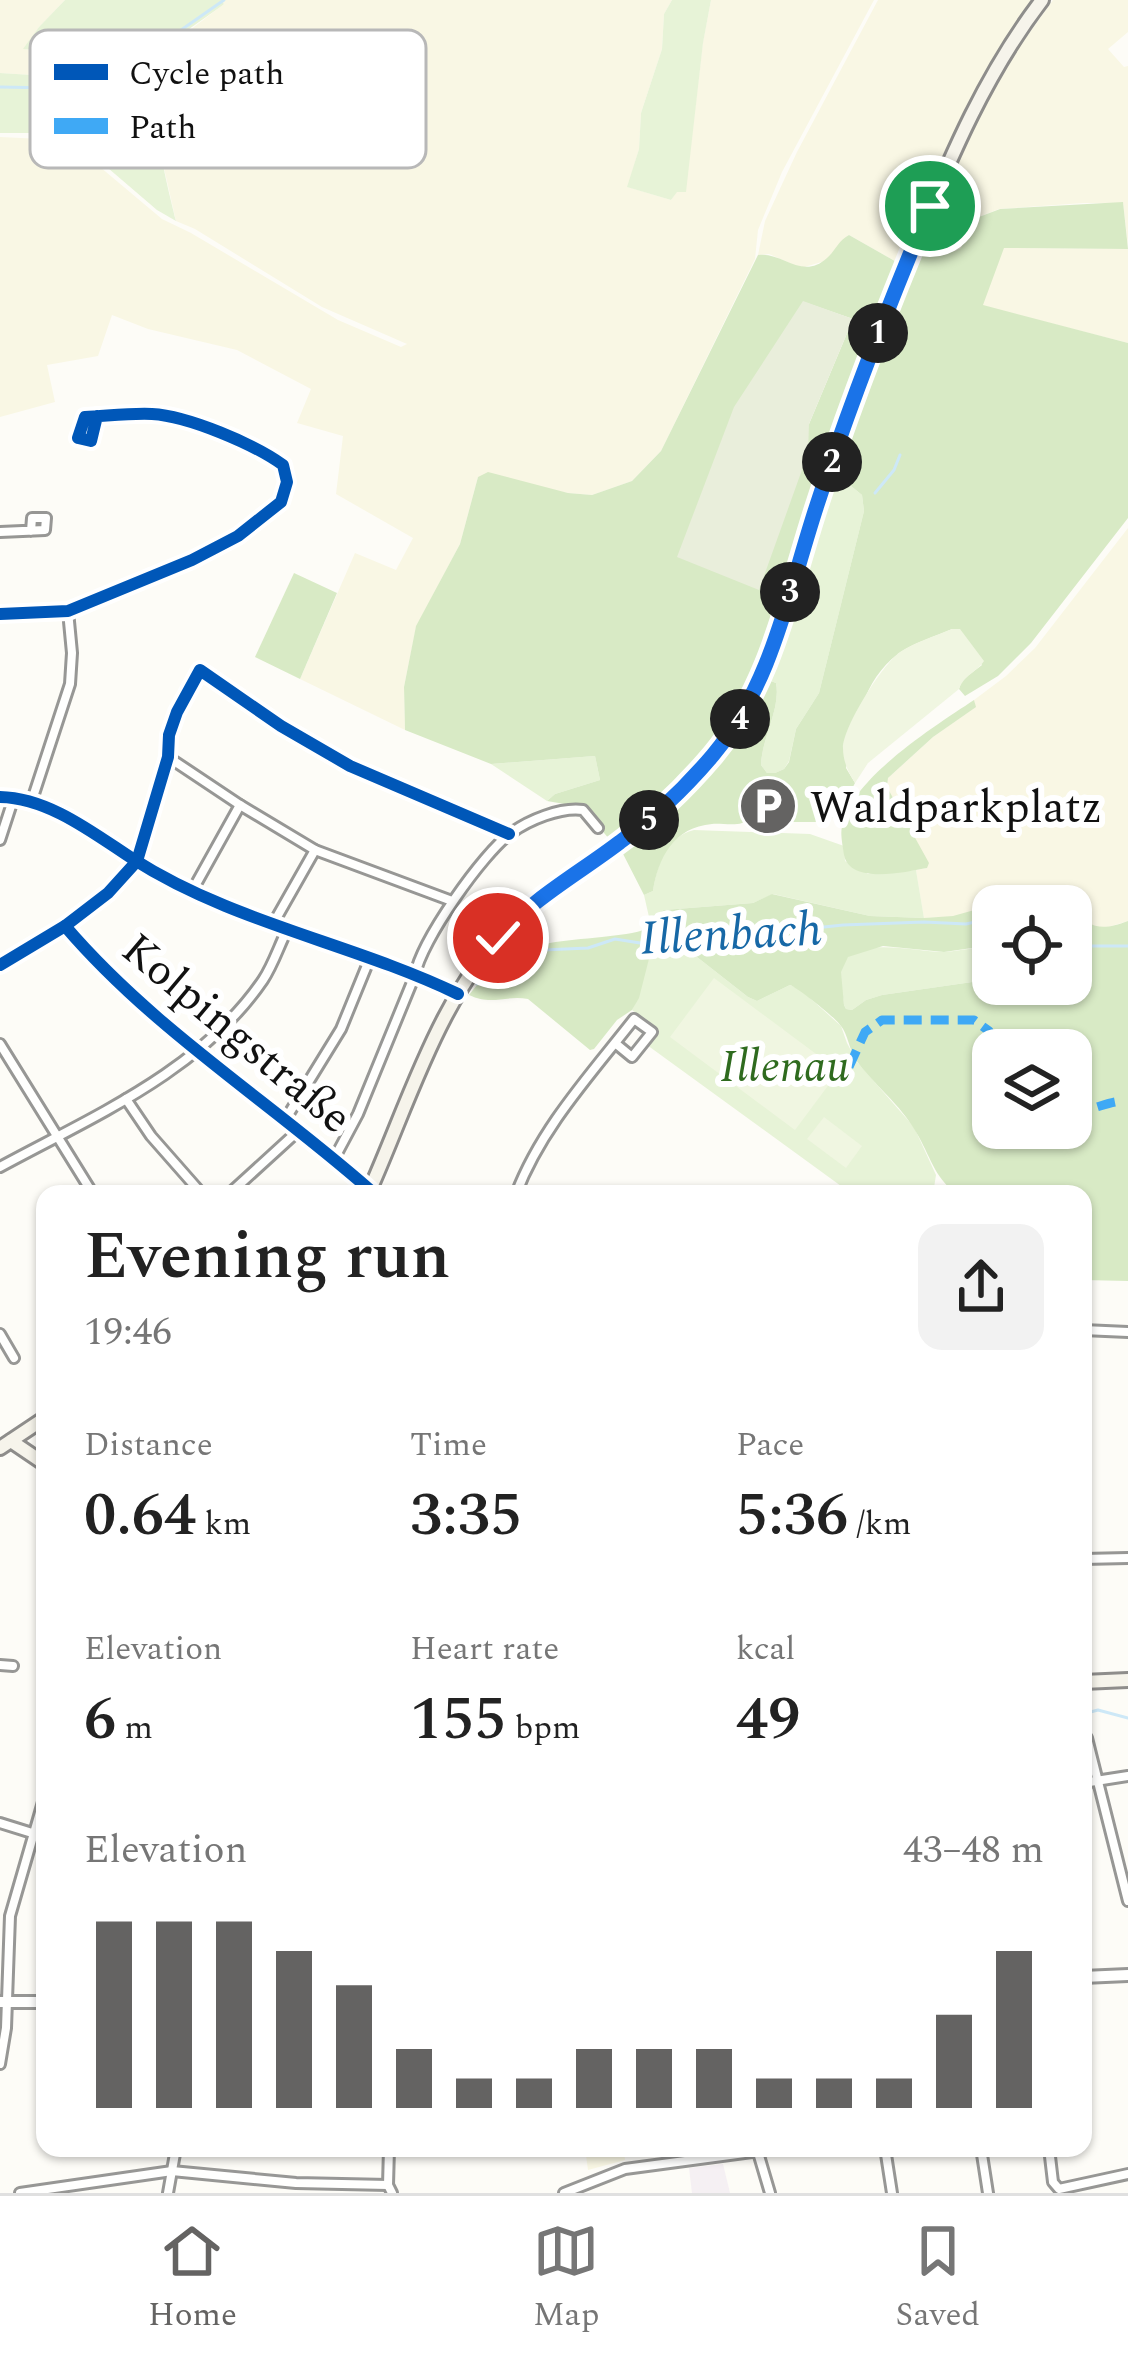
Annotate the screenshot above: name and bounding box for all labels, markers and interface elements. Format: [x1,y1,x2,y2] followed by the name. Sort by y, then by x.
[30,30,426,168] legend
[129,49,284,99] text: Cycle path
[129,103,196,153] text: Path
[879,155,981,257] pin
[897,173,963,239] icon: arrive
[848,303,908,363] pin: 1
[869,308,887,358] text: 1
[802,432,862,492] pin: 2
[823,437,841,487] text: 2
[760,562,820,622] pin: 3
[781,567,799,617] text: 3
[710,689,770,749] pin: 4
[731,694,749,744] text: 4
[810,774,1103,843] place label: Waldparkplatz
[737,775,799,837] parking icon: Waldparkplatz
[619,790,679,850] pin: 5
[640,795,658,845] text: 5
[972,885,1092,1149] map controls
[972,885,1092,1005] button: locate
[447,887,549,989] pin
[639,893,824,976] water label: Illenbach
[465,905,531,971] icon: check
[106,916,367,1151] street label: Kolpingstraße
[972,1029,1092,1149] button: layers
[721,1033,849,1102] park label: Illenau
[84,1207,450,1308] text: Evening run
[918,1224,1044,1350] button: share
[84,1303,172,1362] text: 19:46
[84,1420,213,1470] text: Distance
[410,1420,487,1470] text: Time
[736,1420,804,1470] text: Pace
[84,1470,196,1562] text: 0.64
[410,1470,522,1562] text: 3:35
[736,1470,848,1562] text: 5:36
[196,1499,251,1549] text: km
[848,1499,911,1549] text: /km
[84,1624,222,1674] text: Elevation
[410,1624,559,1674] text: Heart rate
[736,1624,795,1674] text: kcal
[84,1674,116,1766] text: 6
[410,1674,506,1766] text: 155
[736,1674,800,1766] text: 49
[116,1703,153,1753] text: m
[506,1703,580,1753] text: bpm
[84,1821,247,1880] text: Elevation
[903,1821,1044,1880] text: 43–48 m
[148,2218,237,2340] tab: Home
[533,2218,599,2340] tab: Map
[895,2218,980,2340] tab: Saved

